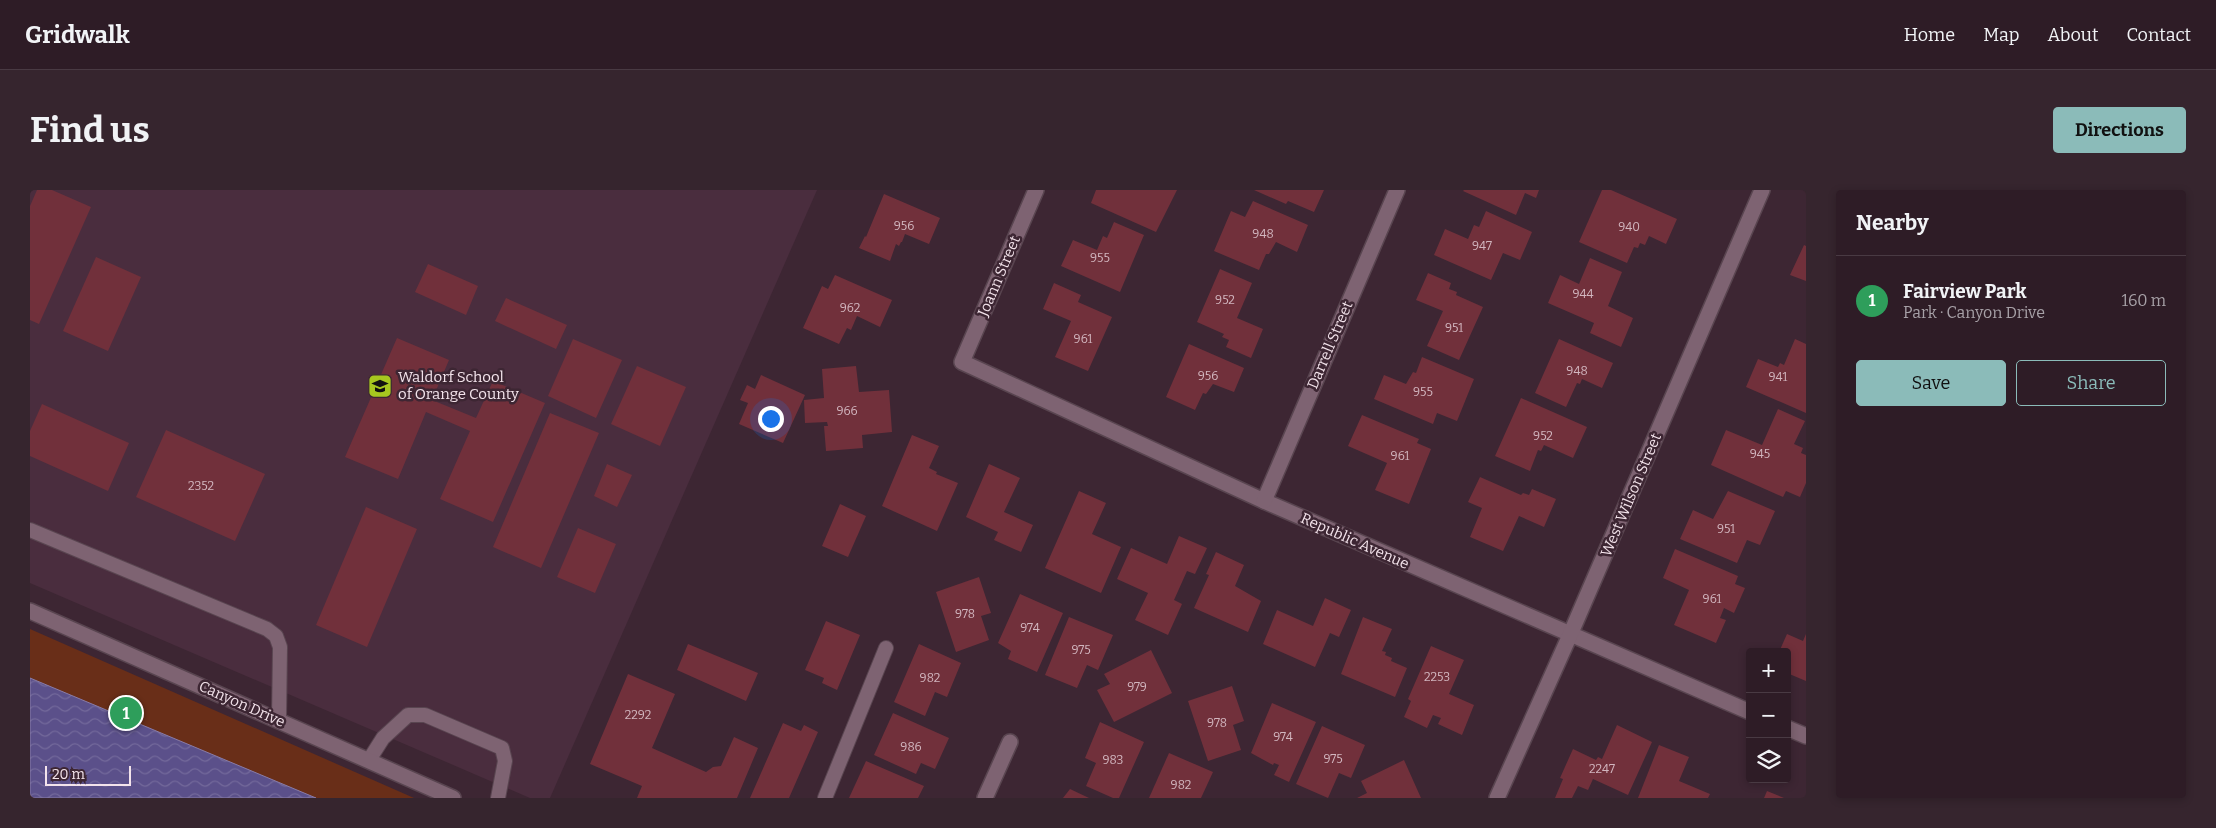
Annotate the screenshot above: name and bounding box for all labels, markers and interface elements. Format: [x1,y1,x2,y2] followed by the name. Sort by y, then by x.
[25,21,130,49] text: Gridwalk
[1904,24,1955,46] text: Home
[1983,24,2019,46] text: Map
[2047,24,2098,46] text: About
[2126,24,2191,46] text: Contact
[2053,107,2186,153] button: Directions
[30,109,150,151] text: Find us
[1856,210,1929,236] text: Nearby
[894,219,914,233] house number: 956
[1618,220,1640,234] house number: 940
[1252,227,1274,241] house number: 948
[974,232,1024,320] street label: Joann Street
[1472,239,1492,253] house number: 947
[1090,251,1110,265] house number: 955
[1903,280,2027,303] text: Fairview Park
[1572,287,1594,301] house number: 944
[1869,291,1875,310] text: 1
[2121,291,2166,310] text: 160 m
[1215,293,1235,307] house number: 952
[1303,298,1357,392] street label: Darrell Street
[840,301,860,315] house number: 962
[1903,303,2045,322] text: Park · Canyon Drive
[1445,321,1463,335] house number: 951
[1074,332,1093,346] house number: 961
[1856,360,2006,406] button: Save
[2016,360,2166,406] button: Share
[1566,364,1588,378] house number: 948
[398,368,519,403] place label: Waldorf School of Orange County
[1198,369,1218,383] house number: 956
[1769,370,1788,384] house number: 941
[367,373,393,399] school or university icon: Waldorf School of Orange County
[1413,385,1433,399] house number: 955
[836,404,858,418] house number: 966
[758,406,784,432] your location
[1533,429,1553,443] house number: 952
[1597,430,1665,559] street label: West Wilson Street
[1750,447,1770,461] house number: 945
[1391,449,1410,463] house number: 961
[188,479,214,493] house number: 2352
[1298,509,1412,573] street label: Republic Avenue
[1717,522,1735,536] house number: 951
[1703,592,1722,606] house number: 961
[955,607,975,621] house number: 978
[1020,621,1040,635] house number: 974
[1071,643,1091,657] house number: 975
[1746,648,1791,783] map controls
[1746,648,1791,693] button: +
[1424,670,1450,684] house number: 2253
[920,671,940,685] house number: 982
[196,677,288,731] street label: Canyon Drive
[1127,680,1147,694] house number: 979
[1746,693,1791,738] button: −
[110,694,142,732] pin: 1
[625,708,651,722] house number: 2292
[1207,716,1227,730] house number: 978
[1273,730,1293,744] house number: 974
[1746,738,1791,783] button: layers
[900,740,922,754] house number: 986
[1323,752,1343,766] house number: 975
[1103,753,1124,767] house number: 983
[1589,762,1615,776] house number: 2247
[45,763,131,786] scale bar
[52,766,85,783] text: 20 m
[1171,778,1191,792] house number: 982

